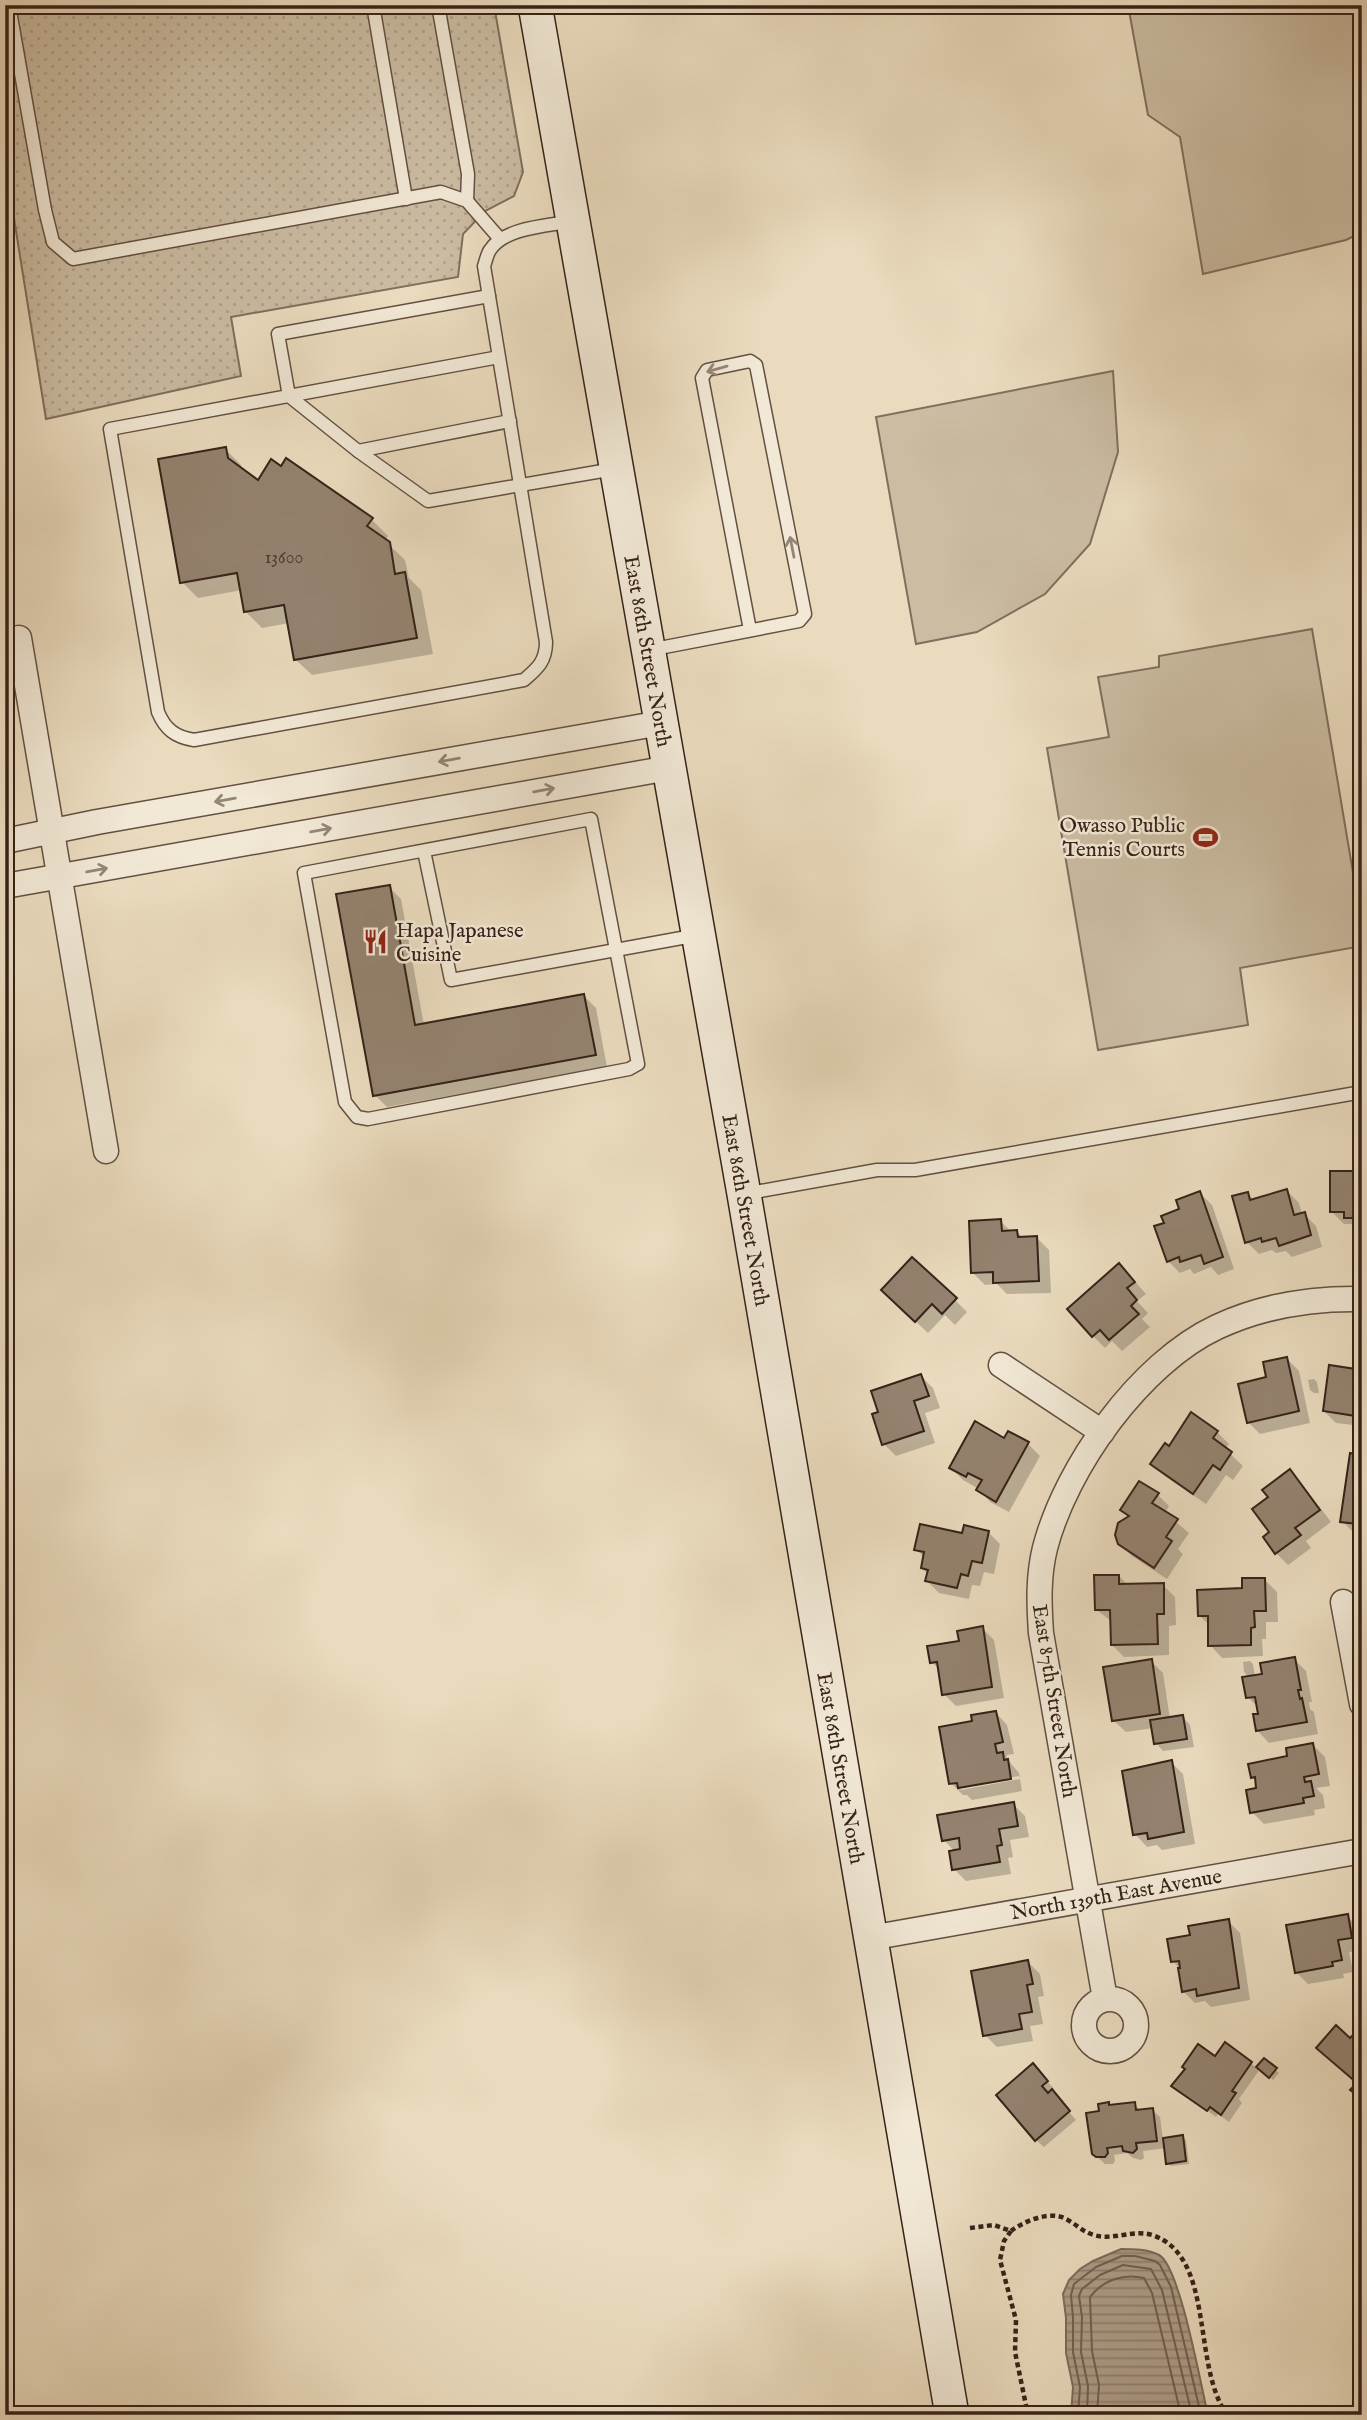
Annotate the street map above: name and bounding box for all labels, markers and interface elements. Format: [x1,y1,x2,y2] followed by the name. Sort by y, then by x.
[706,363,729,376] one-way arrow
[784,536,798,559] one-way arrow
[265,547,303,570] house number: 13600
[616,553,677,749] street label: East 86th Street North
[438,754,461,767] one-way arrow
[532,782,555,796] one-way arrow
[214,793,237,807] one-way arrow
[1060,813,1185,864] place label: Owasso Public Tennis Courts
[309,823,331,836] one-way arrow
[1191,823,1219,851] sports icon: Owasso Public Tennis Courts
[85,863,108,876] one-way arrow
[396,918,524,969] place label: Hapa Japanese Cuisine
[362,928,390,956] restaurant icon: Hapa Japanese Cuisine
[714,1112,775,1308] street label: East 86th Street North
[1025,1603,1082,1800] street label: East 87th Street North
[809,1670,870,1866] street label: East 86th Street North
[1008,1864,1224,1927] street label: North 139th East Avenue

